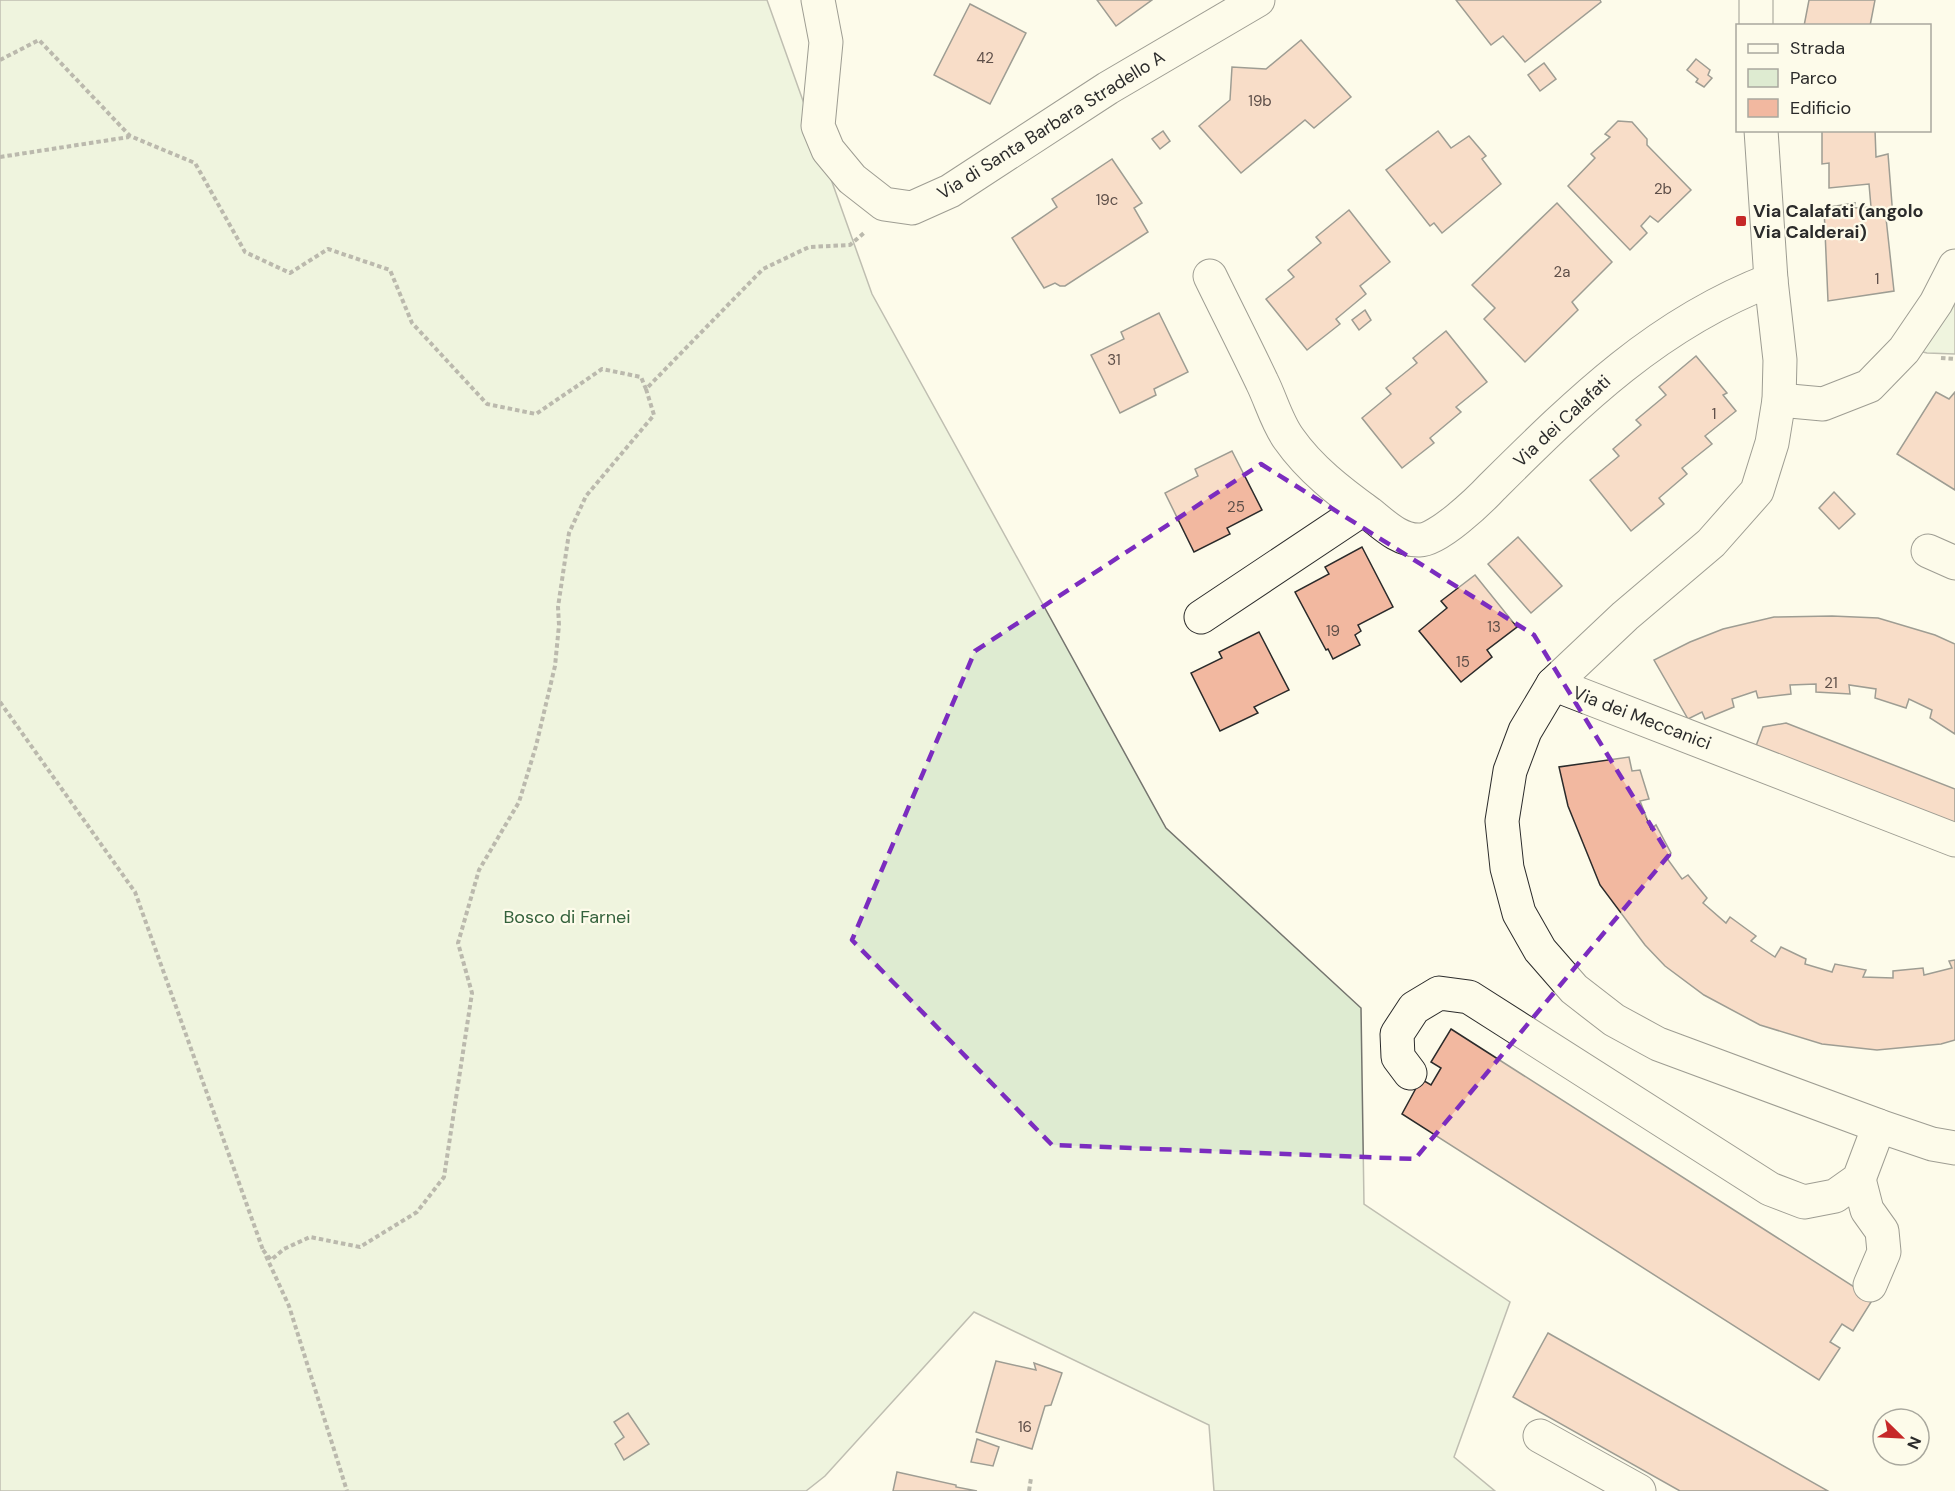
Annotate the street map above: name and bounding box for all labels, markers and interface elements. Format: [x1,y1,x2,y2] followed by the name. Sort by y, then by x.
[1736,24,1931,132] legend
[1790,36,1845,60] text: Strada
[933,45,1169,205] street label: Via di Santa Barbara Stradello A
[976,48,994,68] house number: 42
[1790,66,1837,90] text: Parco
[1248,91,1272,111] house number: 19b
[1790,96,1851,120] text: Edificio
[1654,179,1672,199] house number: 2b
[1096,190,1118,210] house number: 19c
[1753,199,1924,244] place label: Via Calafati (angolo Via Calderai)
[1734,214,1748,228] marker: Via Calafati (angolo Via Calderai)
[1554,262,1570,282] house number: 2a
[1875,269,1879,289] house number: 1
[1107,350,1121,370] house number: 31
[1508,370,1616,472] street label: Via dei Calafati
[1712,404,1716,424] house number: 1
[1227,497,1245,517] house number: 25
[1487,617,1501,637] house number: 13
[1326,621,1340,641] house number: 19
[1456,652,1470,672] house number: 15
[1824,673,1838,693] house number: 21
[1569,681,1715,755] street label: Via dei Meccanici
[503,905,631,929] park label: Bosco di Farnei
[1871,1407,1931,1467] north arrow
[1018,1417,1032,1437] house number: 16
[1902,1433,1926,1452] text: N

